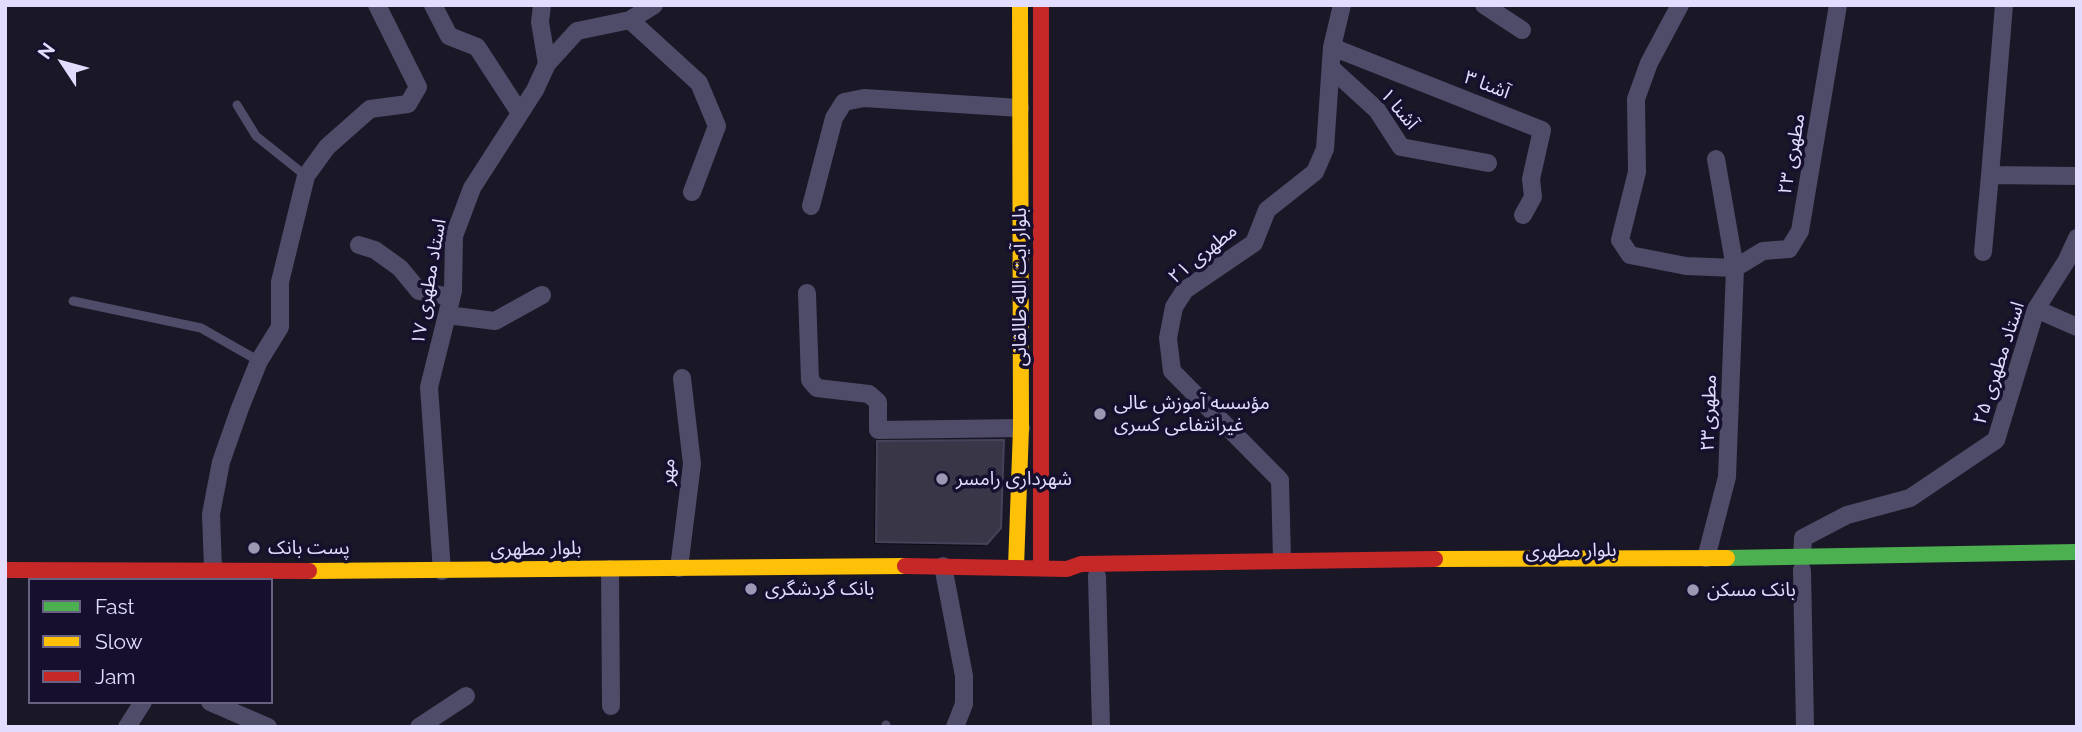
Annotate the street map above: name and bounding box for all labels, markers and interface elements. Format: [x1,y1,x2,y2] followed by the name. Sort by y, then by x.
[28,28,98,98] north arrow
[33,38,59,63] text: N
[1461,66,1513,104] street label: آشنا ۳
[1375,84,1423,134] street label: آشنا ۱
[1774,112,1810,196] street label: مطهری ۲۳
[1009,208,1031,366] street label: بلوار آیت الله طالقانی
[407,217,451,347] street label: استاد مطهری ۱۷
[1164,219,1242,289] street label: مطهری ۲۱
[1968,299,2030,427] street label: استاد مطهری ۲۵
[1696,374,1722,452] street label: مطهری۲۳
[1114,392,1270,436] place label: مؤسسه آموزش عالی غیرانتفاعی کسری
[1092,406,1108,422] marker: مؤسسه آموزش عالی غیرانتفاعی کسری
[656,458,680,486] street label: مهر
[956,468,1072,490] place label: شهرداری رامسر
[934,471,950,487] marker: شهرداری رامسر
[268,537,350,559] place label: پست بانک
[490,537,582,561] street label: بلوار مطهری
[1525,539,1617,563] street label: بلوار مطهری
[246,540,262,556] marker: پست بانک
[28,578,273,704] legend
[765,578,874,600] place label: بانک گردشگری
[1707,579,1796,601] place label: بانک مسکن
[743,581,759,597] marker: بانک گردشگری
[1685,582,1701,598] marker: بانک مسکن
[95,594,135,619] text: Fast
[95,629,143,654] text: Slow
[95,664,136,689] text: Jam

